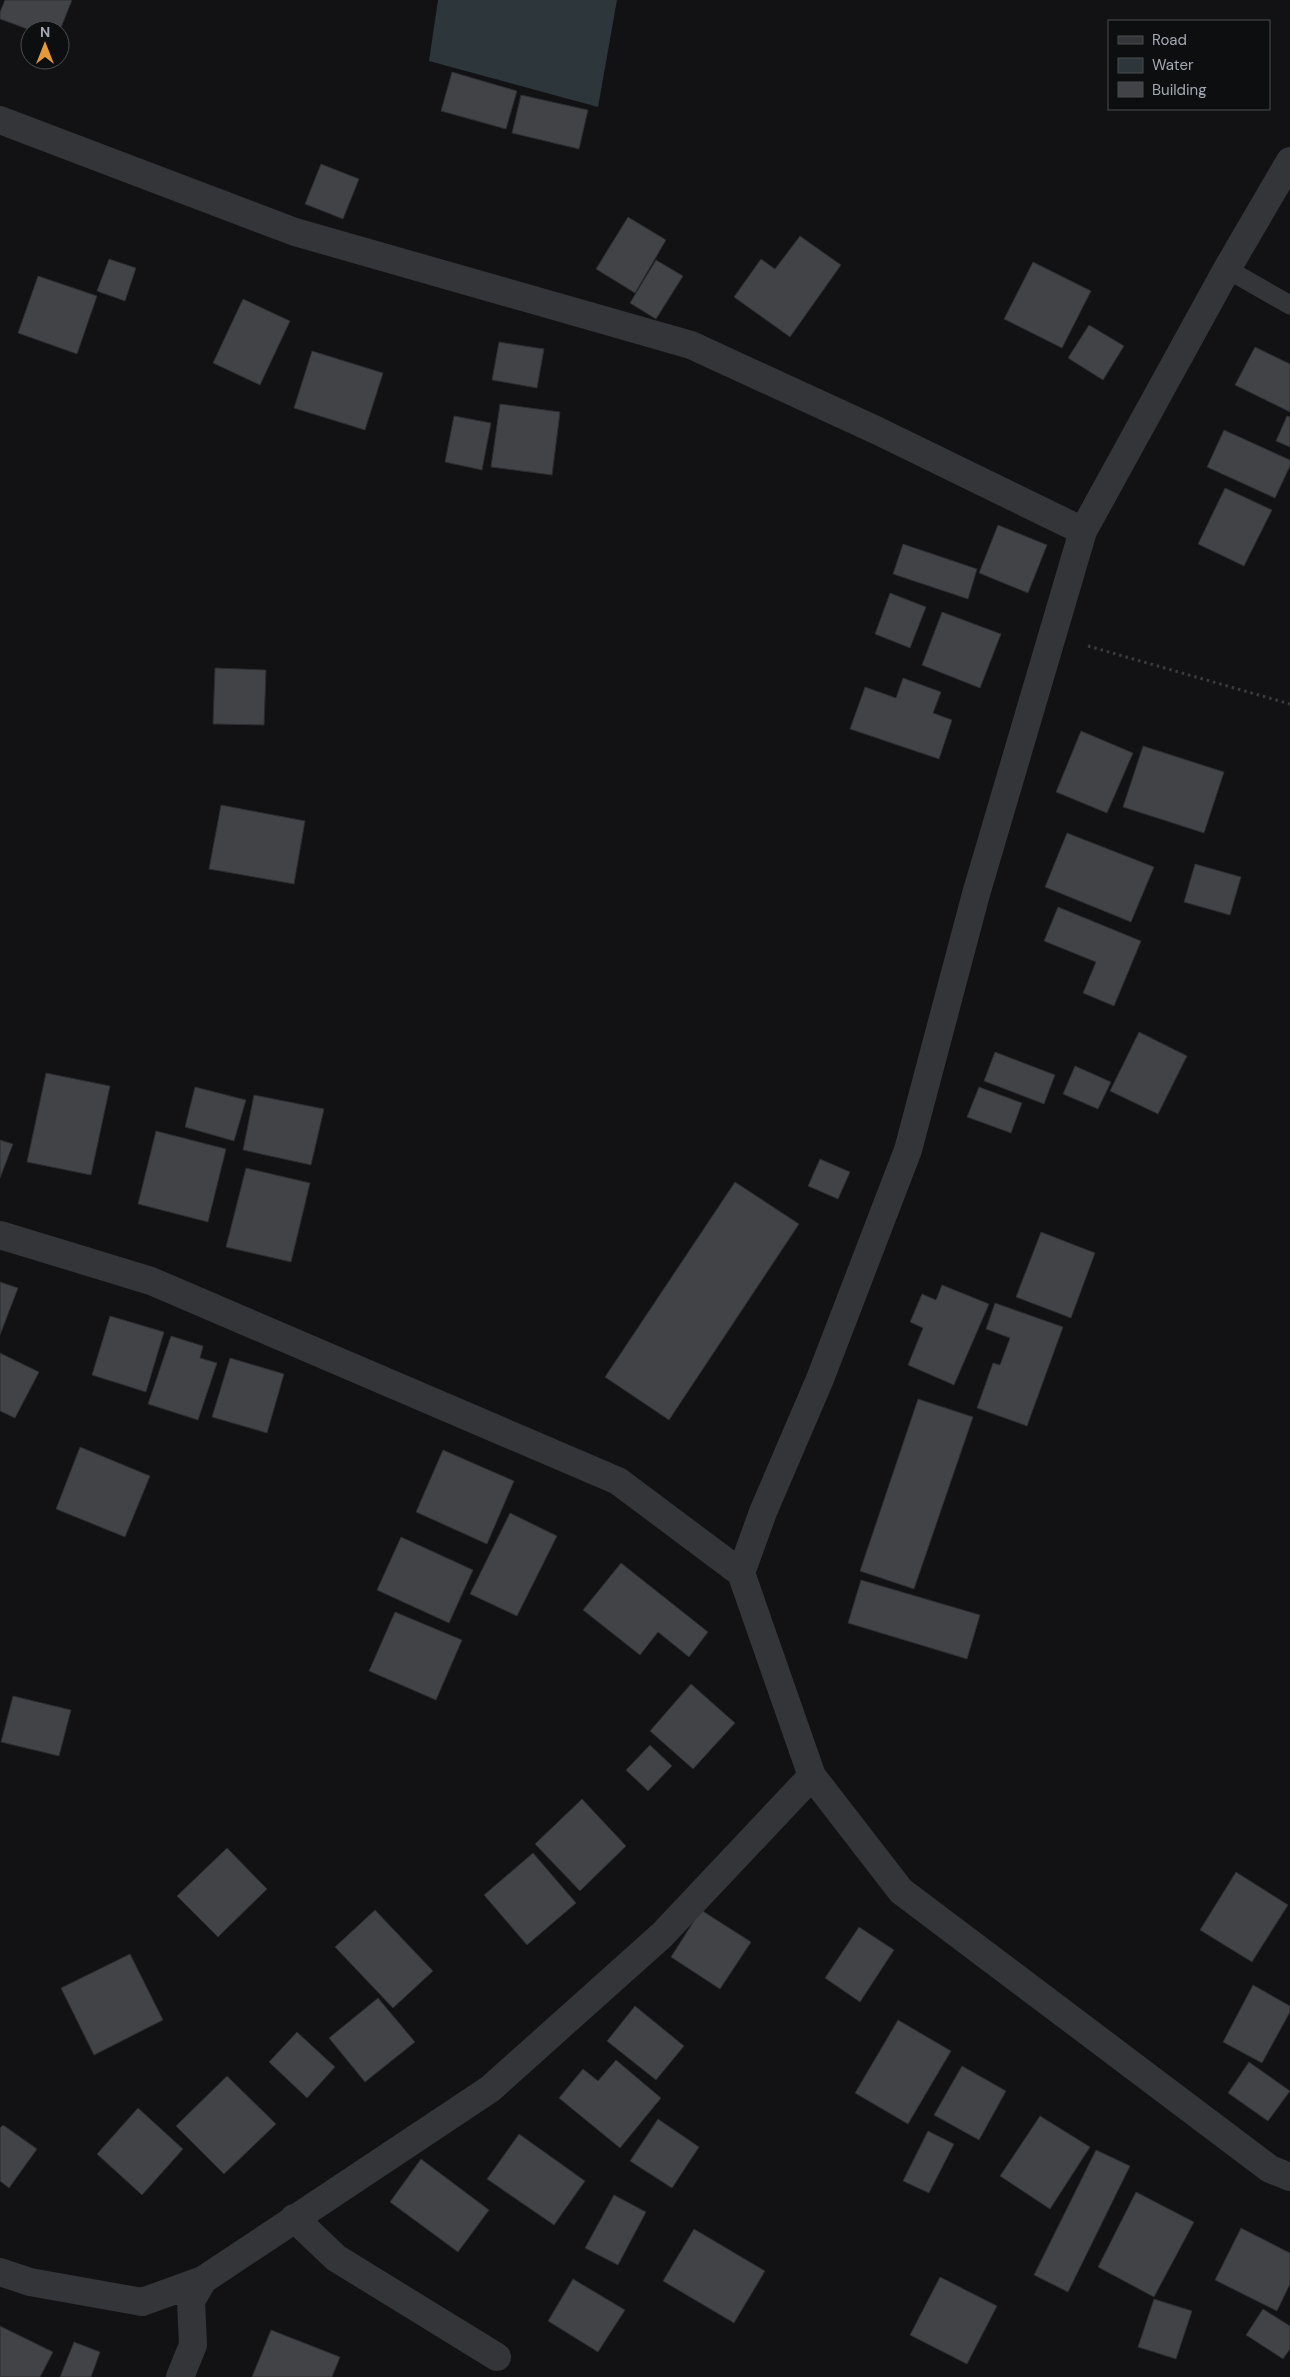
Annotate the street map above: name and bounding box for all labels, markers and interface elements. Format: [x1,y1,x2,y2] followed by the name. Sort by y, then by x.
[20,20,70,70] north arrow
[1108,20,1270,110] legend
[40,23,50,41] text: N
[1152,30,1187,50] text: Road
[1152,55,1194,75] text: Water
[1152,80,1207,100] text: Building

